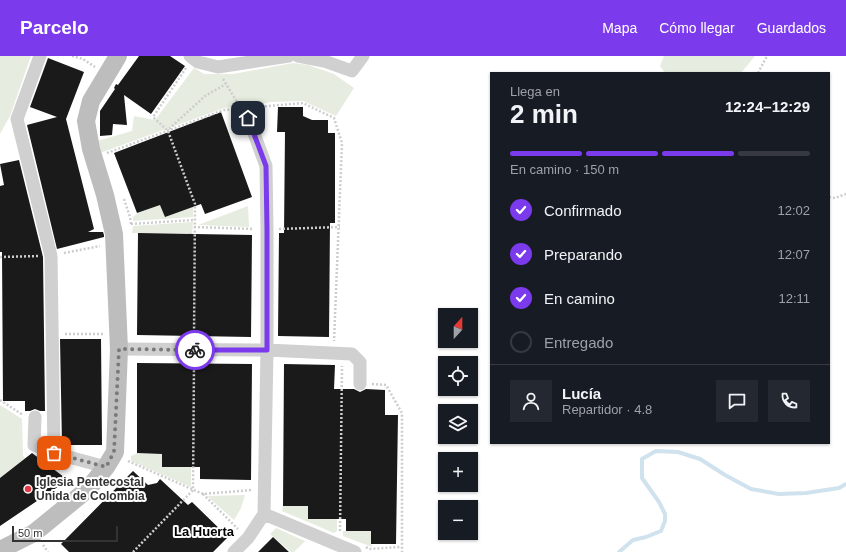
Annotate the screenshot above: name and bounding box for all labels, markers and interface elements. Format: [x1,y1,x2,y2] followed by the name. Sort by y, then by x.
[20,17,89,38] text: Parcelo
[602,20,637,36] text: Mapa
[659,20,735,36] text: Cómo llegar
[757,20,826,36] text: Guardados
[510,84,560,99] text: Llega en
[725,98,810,115] text: 12:24–12:29
[510,99,578,129] text: 2 min
[231,101,265,135] pin
[237,107,259,129] icon: home
[510,162,619,177] text: En camino · 150 m
[510,199,532,221] icon: check
[544,202,622,219] text: Confirmado
[777,203,810,218] text: 12:02
[510,243,532,265] icon: check
[544,246,622,263] text: Preparando
[777,247,810,262] text: 12:07
[510,287,532,309] icon: check
[544,290,615,307] text: En camino
[778,291,810,306] text: 12:11
[438,308,478,348] north arrow
[438,308,478,540] map controls
[175,330,215,370] courier
[544,334,613,351] text: Entregado
[184,339,206,361] icon: bike
[438,356,478,396] button: locate
[510,380,552,422] button: person
[716,380,758,422] button: chat
[768,380,810,422] button: phone
[562,385,601,402] text: Lucía
[562,402,652,417] text: Repartidor · 4.8
[438,404,478,444] button: layers
[37,436,71,470] pin
[43,442,65,464] icon: bag
[438,452,478,492] button: +
[36,475,145,503] place label: Iglesia Pentecostal Unida de Colombia
[23,484,33,494] marker: Iglesia Pentecostal Unida de Colombia
[438,500,478,540] button: −
[12,524,118,543] scale bar
[174,524,235,539] district label: La Huerta
[18,527,42,539] text: 50 m

